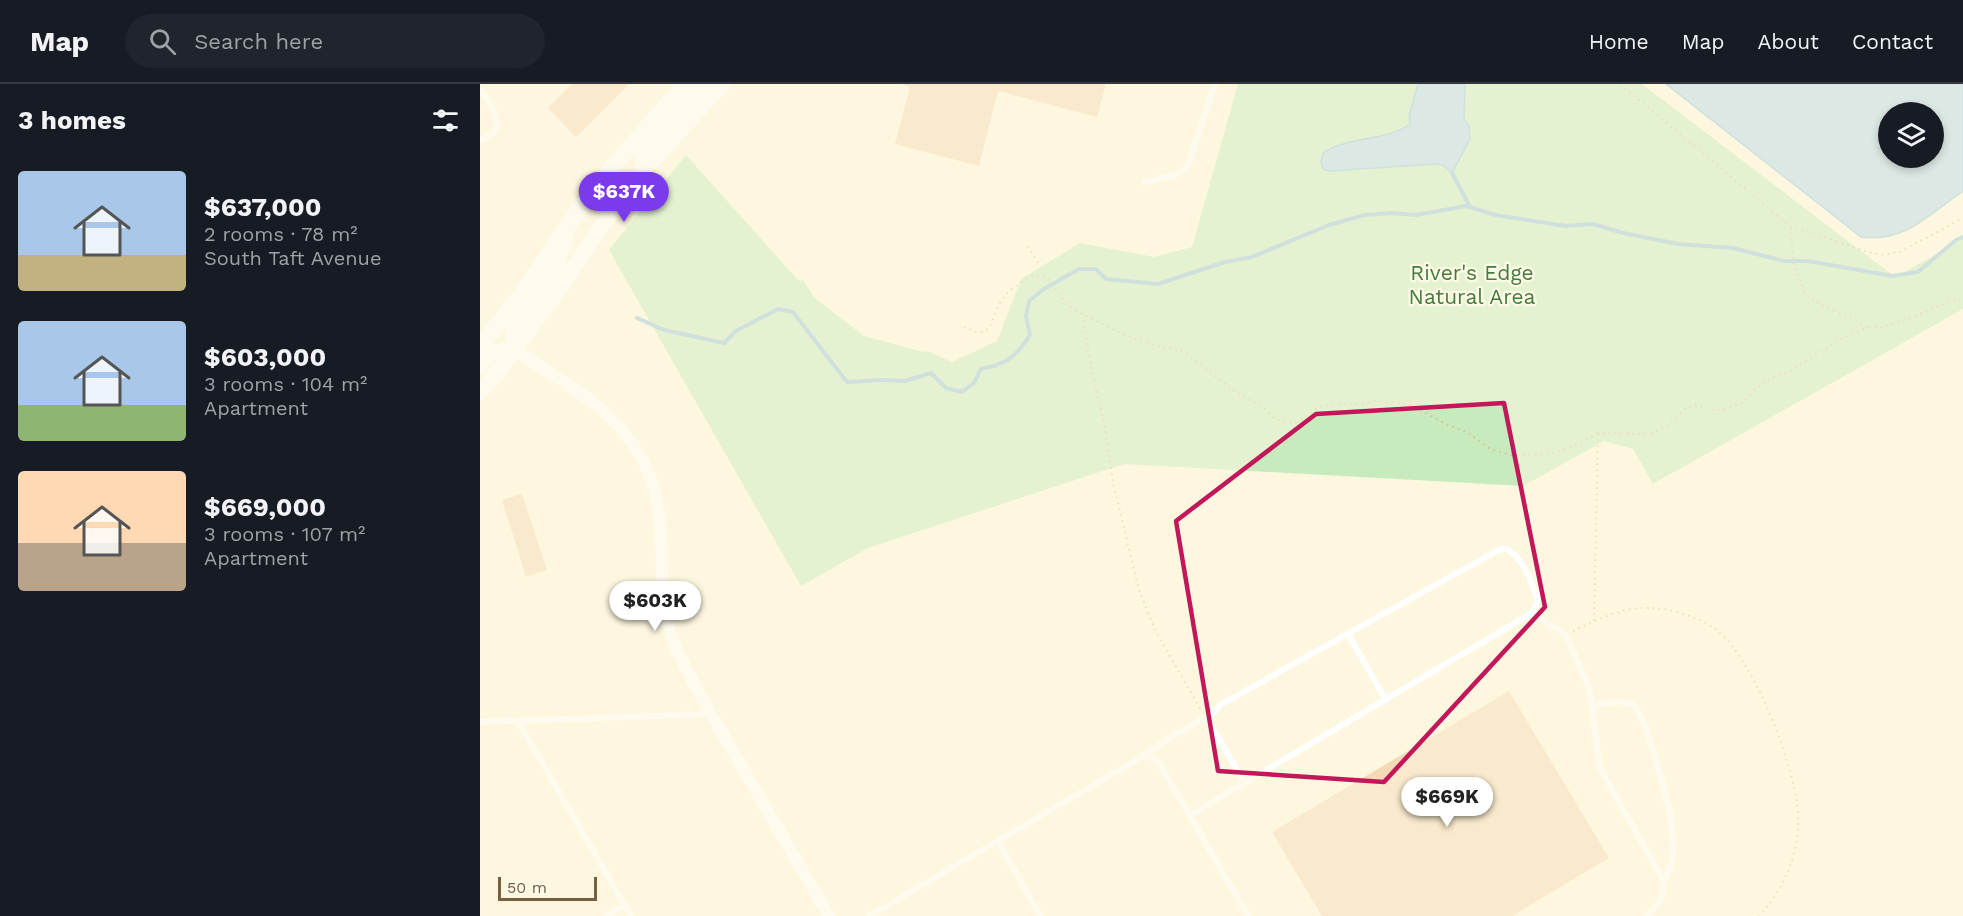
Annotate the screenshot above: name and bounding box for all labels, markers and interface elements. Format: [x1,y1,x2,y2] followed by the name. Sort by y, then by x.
[125,14,545,68] search box
[30,25,89,58] text: Map
[146,25,179,58] icon: search
[194,29,323,54] text: Search here
[1589,29,1649,54] text: Home
[1682,29,1725,54] text: Map
[1758,29,1819,54] text: About
[1852,29,1933,54] text: Contact
[1878,102,1944,168] map controls
[1878,102,1944,168] button: layers
[429,104,462,137] icon: filters
[18,105,126,135] text: 3 homes
[582,172,666,223] pin: $637K
[593,179,655,203] text: $637K
[204,192,322,222] text: $637,000
[66,195,138,267] icon: home
[204,222,358,246] text: 2 rooms · 78 m²
[204,246,381,270] text: South Taft Avenue
[1409,260,1535,309] park label: River's Edge Natural Area
[204,342,326,372] text: $603,000
[66,345,138,417] icon: home
[204,372,367,396] text: 3 rooms · 104 m²
[204,396,308,420] text: Apartment
[204,492,326,522] text: $669,000
[66,495,138,567] icon: home
[204,522,365,546] text: 3 rooms · 107 m²
[204,546,308,570] text: Apartment
[613,581,697,632] pin: $603K
[623,588,687,612] text: $603K
[1405,777,1489,828] pin: $669K
[1415,784,1479,808] text: $669K
[498,874,597,902] scale bar
[507,878,547,897] text: 50 m

